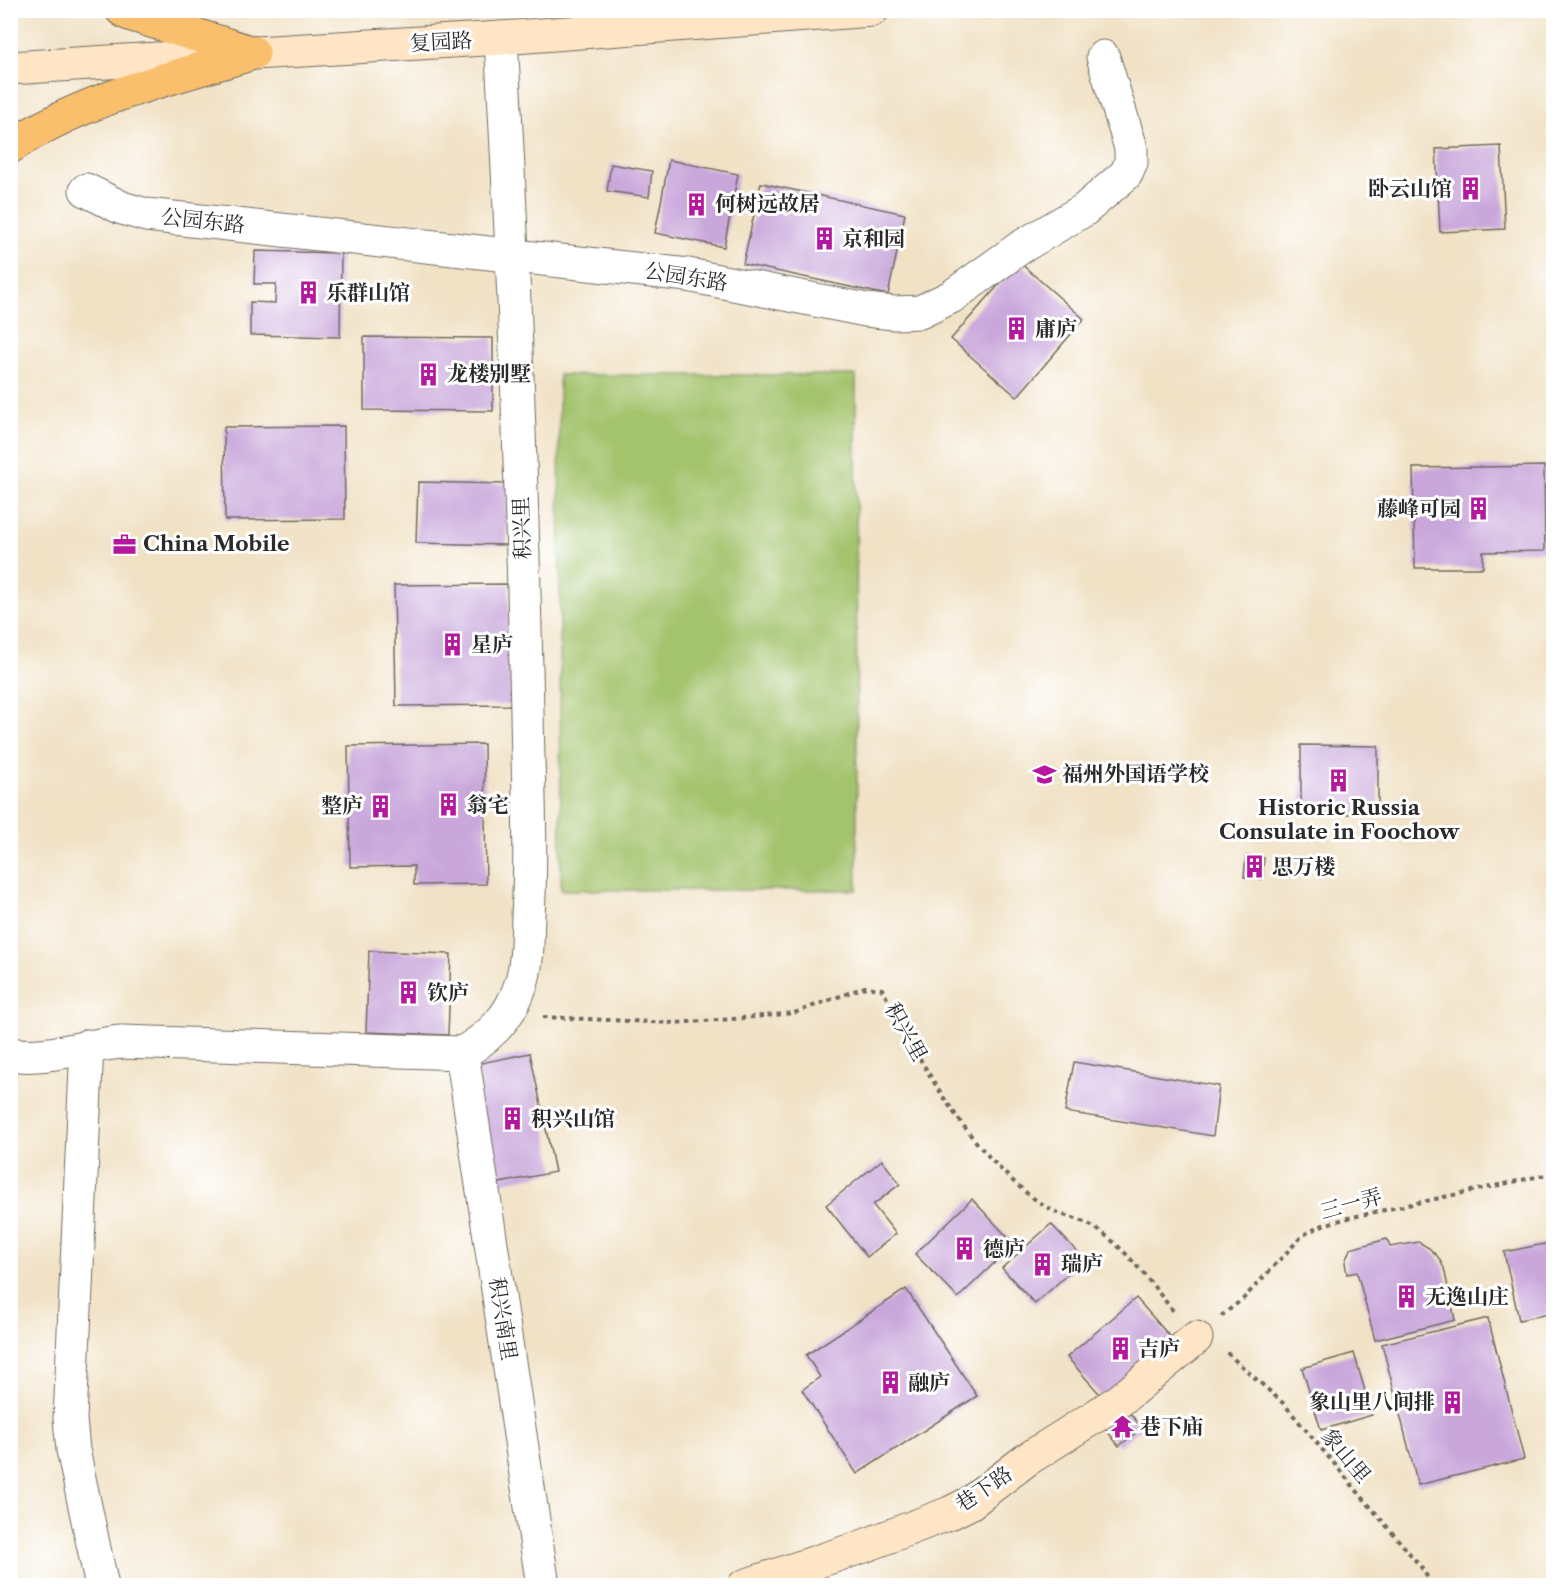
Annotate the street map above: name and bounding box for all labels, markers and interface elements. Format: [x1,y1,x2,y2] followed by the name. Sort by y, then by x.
[409,27,473,56] street label: 复园路
[1368,176,1452,201] place label: 卧云山馆
[1457,176,1483,202] building icon: 卧云山馆
[684,191,710,217] building icon: 何树远故居
[715,191,820,216] place label: 何树远故居
[160,204,246,237] street label: 公园东路
[811,226,837,252] building icon: 京和园
[842,226,905,251] place label: 京和园
[643,258,730,295] street label: 公园东路
[295,280,321,306] building icon: 乐群山馆
[326,280,410,305] place label: 乐群山馆
[1004,316,1030,342] building icon: 庸庐
[1035,316,1077,341] place label: 庸庐
[416,361,442,387] building icon: 龙楼别墅
[447,361,531,386] place label: 龙楼别墅
[508,496,535,560] street label: 积兴里
[1377,496,1461,521] place label: 藤峰可园
[1466,496,1492,522] building icon: 藤峰可园
[112,531,138,557] office icon: China Mobile
[143,531,290,556] place label: China Mobile
[440,632,466,658] building icon: 星庐
[471,632,513,657] place label: 星庐
[1031,761,1057,787] school or university icon: 福州外国语学校
[1062,761,1209,786] place label: 福州外国语学校
[1326,767,1352,793] building icon: Historic Russia Consulate in Foochow
[436,792,462,818] building icon: 翁宅
[467,792,509,817] place label: 翁宅
[321,793,363,818] place label: 整庐
[368,793,394,819] building icon: 整庐
[1219,795,1460,844] place label: Historic Russia Consulate in Foochow
[1241,854,1267,880] building icon: 思万楼
[1272,854,1335,879] place label: 思万楼
[396,980,422,1006] building icon: 钦庐
[427,980,469,1005] place label: 钦庐
[880,998,933,1065] street label: 积兴里
[500,1106,526,1132] building icon: 积兴山馆
[531,1106,615,1131] place label: 积兴山馆
[1317,1183,1385,1224] street label: 三一弄
[952,1236,978,1262] building icon: 德庐
[983,1236,1025,1261] place label: 德庐
[1030,1251,1056,1277] building icon: 瑞庐
[1061,1251,1103,1276] place label: 瑞庐
[485,1275,522,1362] street label: 积兴南里
[1394,1284,1420,1310] building icon: 无逸山庄
[1425,1284,1509,1309] place label: 无逸山庄
[1107,1336,1133,1362] building icon: 吉庐
[1138,1336,1180,1361] place label: 吉庐
[877,1370,903,1396] building icon: 融庐
[908,1370,950,1395] place label: 融庐
[1309,1389,1435,1414] place label: 象山里八间排
[1440,1389,1466,1415] building icon: 象山里八间排
[1109,1414,1135,1440] temple icon: 巷下庙
[1140,1414,1203,1439] place label: 巷下庙
[1317,1424,1376,1488] street label: 象山里
[951,1461,1017,1517] street label: 巷下路

